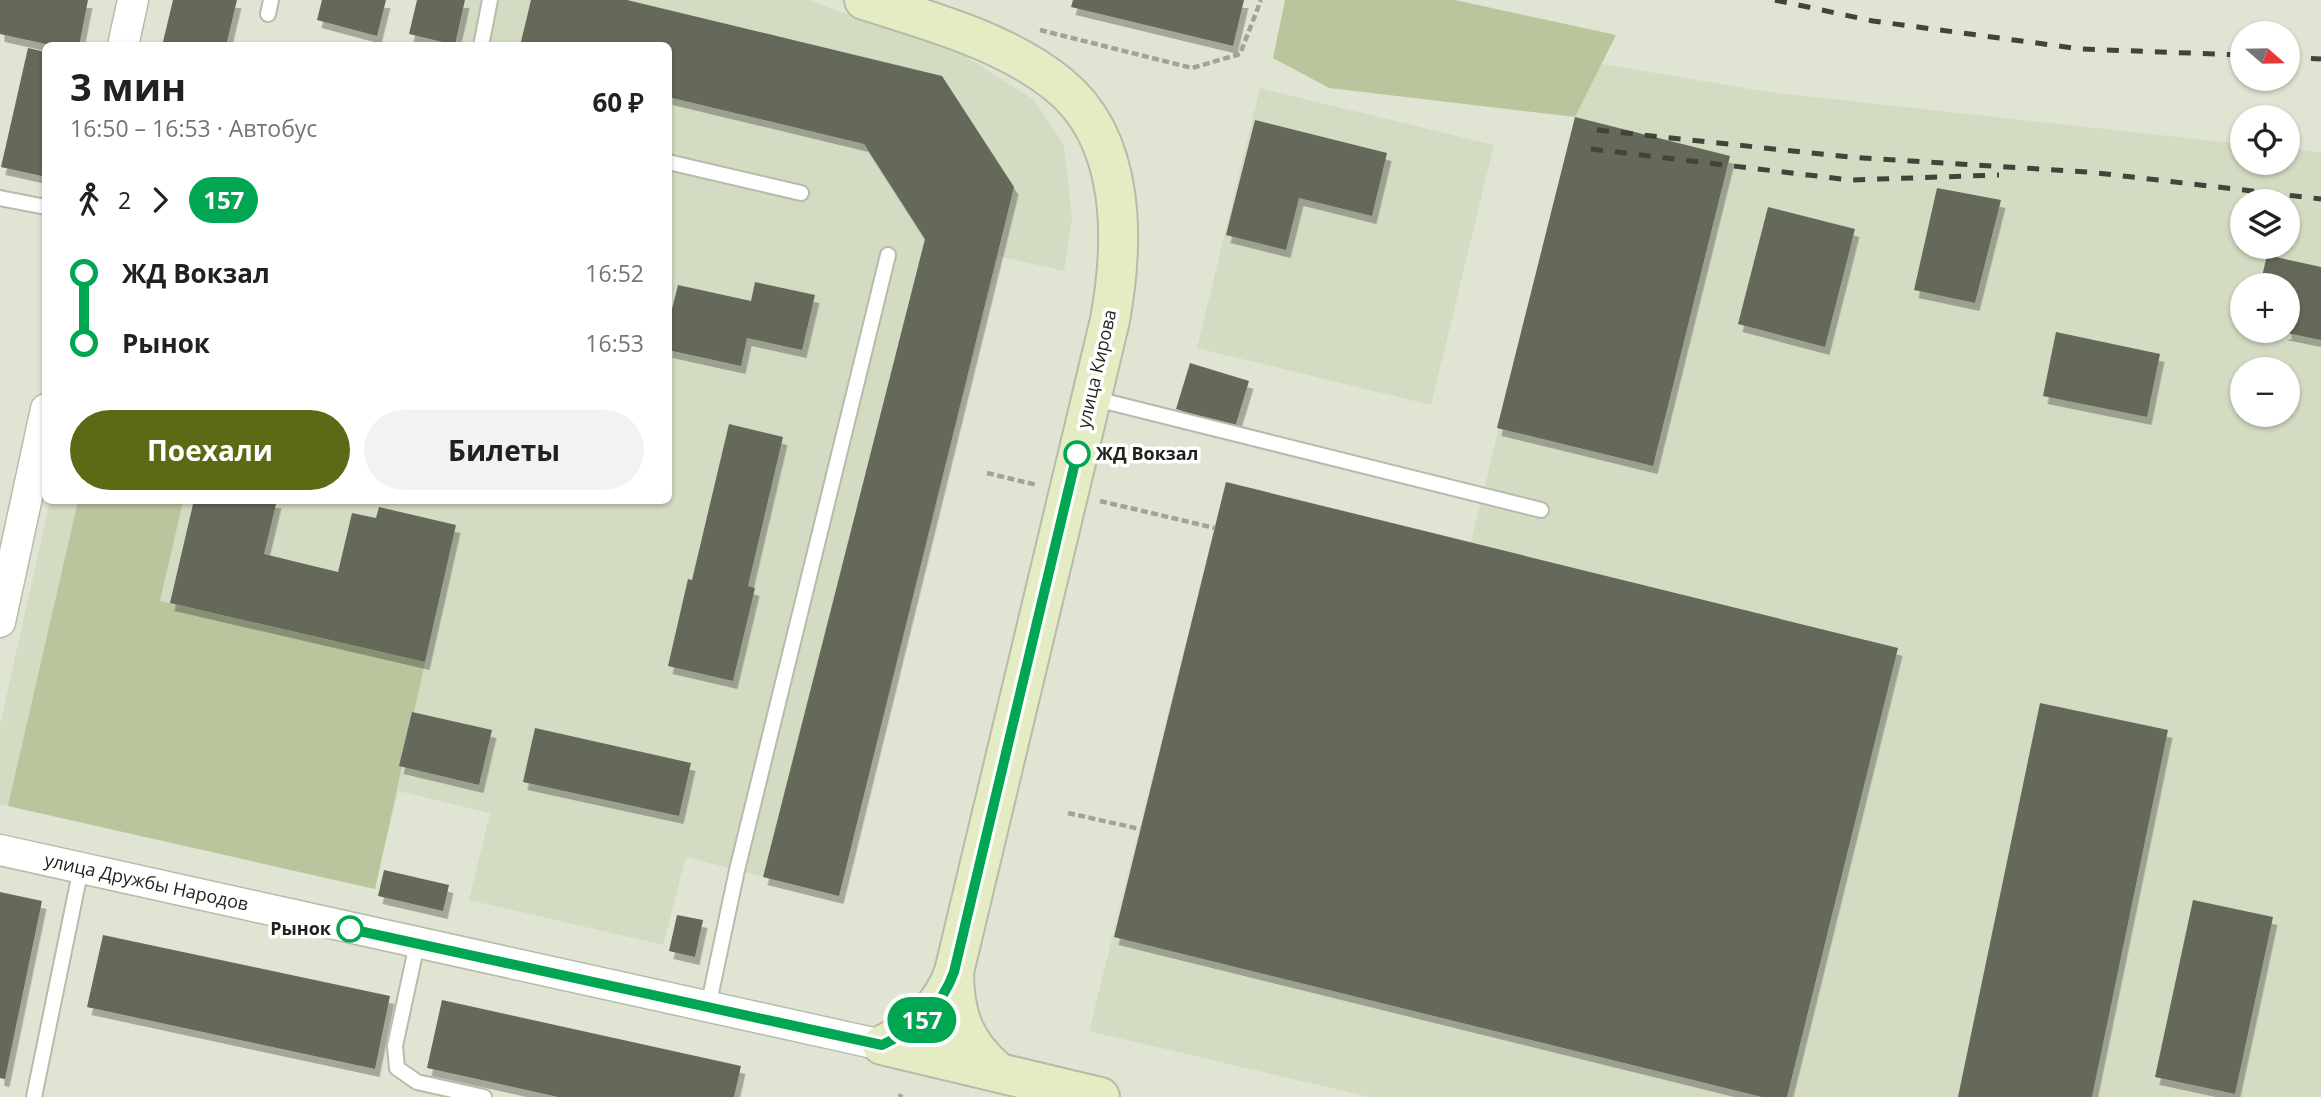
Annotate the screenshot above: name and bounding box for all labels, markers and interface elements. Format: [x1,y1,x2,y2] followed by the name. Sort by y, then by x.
[2230,21,2300,91] north arrow
[2230,21,2300,427] map controls
[70,60,186,112] text: 3 мин
[592,84,644,120] text: 60 ₽
[2230,105,2300,175] button: locate
[70,112,317,144] text: 16:50 – 16:53 · Автобус
[70,181,108,219] icon: walk
[141,181,179,219] icon: forward
[203,183,244,216] text: 157
[118,184,131,216] text: 2
[2230,189,2300,259] button: layers
[122,255,270,291] text: ЖД Вокзал
[585,257,644,289] text: 16:52
[2230,273,2300,343] button: +
[1071,307,1121,431] street label: улица Кирова
[122,325,210,361] text: Рынок
[585,327,644,359] text: 16:53
[2230,357,2300,427] button: −
[70,410,350,490] button: Поехали
[364,410,644,490] button: Билеты
[1064,441,1090,467] marker: ЖД Вокзал
[1096,441,1198,465] place label: ЖД Вокзал
[42,847,251,916] street label: улица Дружбы Народов
[270,916,332,940] place label: Рынок
[337,916,363,942] marker: Рынок
[882,997,962,1043] line badge: 157
[901,1003,943,1036] text: 157

